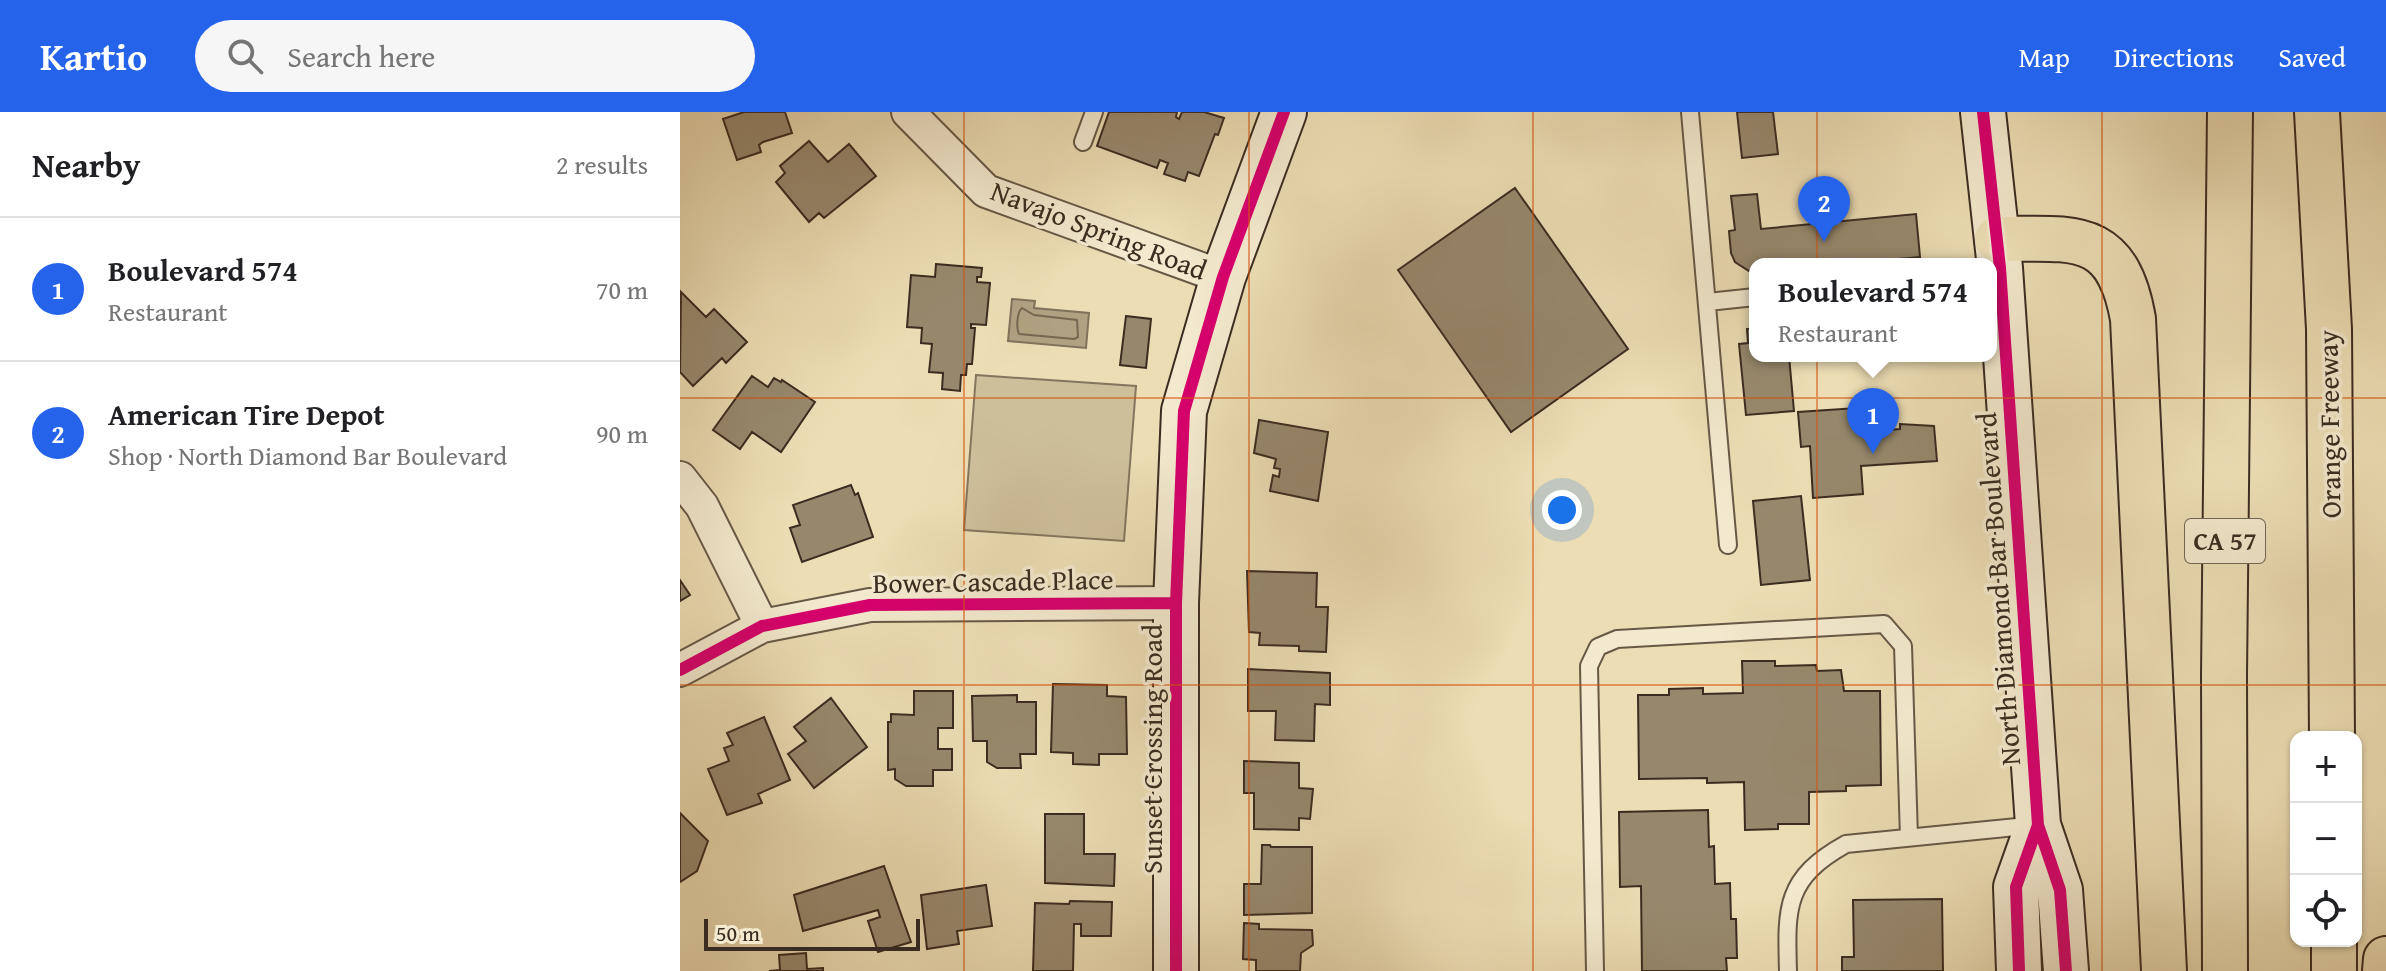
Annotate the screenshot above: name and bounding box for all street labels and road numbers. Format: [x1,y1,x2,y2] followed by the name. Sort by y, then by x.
[985,169,1213,290] street label: Navajo Spring Road
[2306,330,2351,518] street label: Orange Freeway
[1965,411,2030,767] street label: North Diamond Bar Boulevard
[2185,519,2265,563] road number: CA 57
[872,558,1114,603] street label: Bower Cascade Place
[1131,624,1172,874] street label: Sunset Crossing Road

